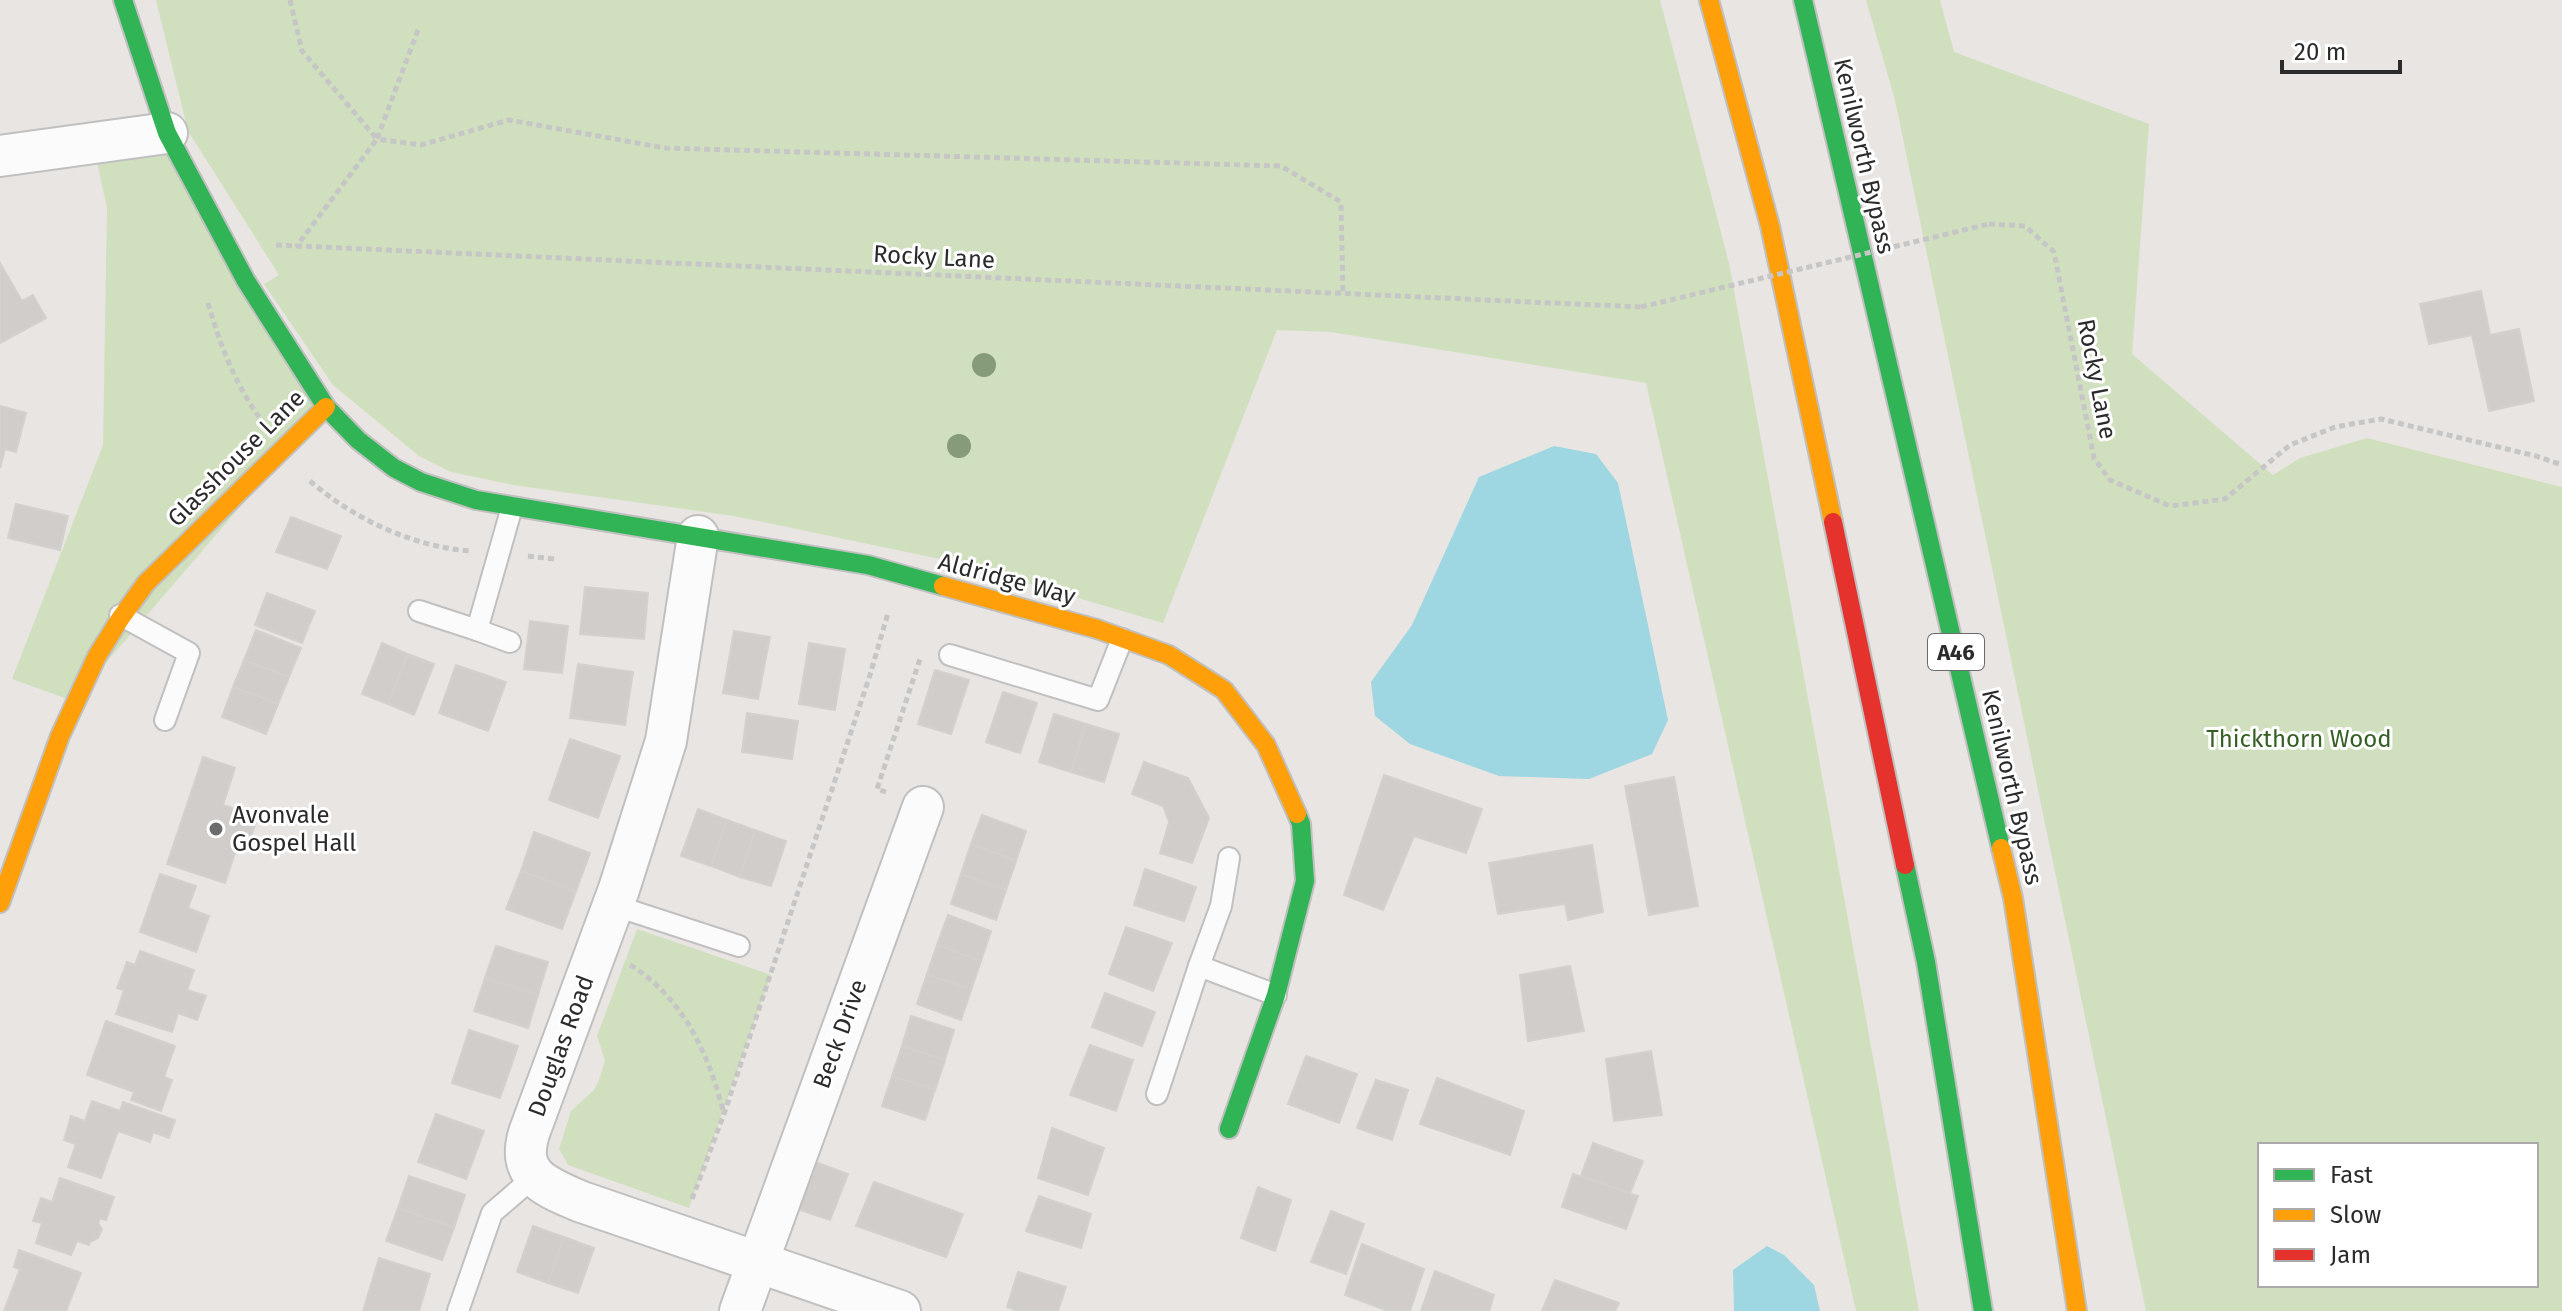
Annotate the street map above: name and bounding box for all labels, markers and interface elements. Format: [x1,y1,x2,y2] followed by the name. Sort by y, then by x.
[2282,24,2400,74] scale bar
[2294,38,2346,66] text: 20 m
[1828,56,1900,256] street label: Kenilworth Bypass
[872,240,996,274] street label: Rocky Lane
[2072,316,2122,442] street label: Rocky Lane
[162,384,310,532] street label: Glasshouse Lane
[935,547,1079,611] street label: Aldridge Way
[1928,634,1984,670] road number: A46
[1976,687,2048,887] street label: Kenilworth Bypass
[2206,725,2392,753] park label: Thickthorn Wood
[232,801,356,857] place label: Avonvale Gospel Hall
[207,820,225,838] marker: Avonvale Gospel Hall
[522,971,600,1121] street label: Douglas Road
[807,976,873,1092] street label: Beck Drive
[2258,1143,2538,1287] legend
[2330,1161,2373,1189] text: Fast
[2330,1201,2381,1229] text: Slow
[2330,1241,2371,1269] text: Jam

